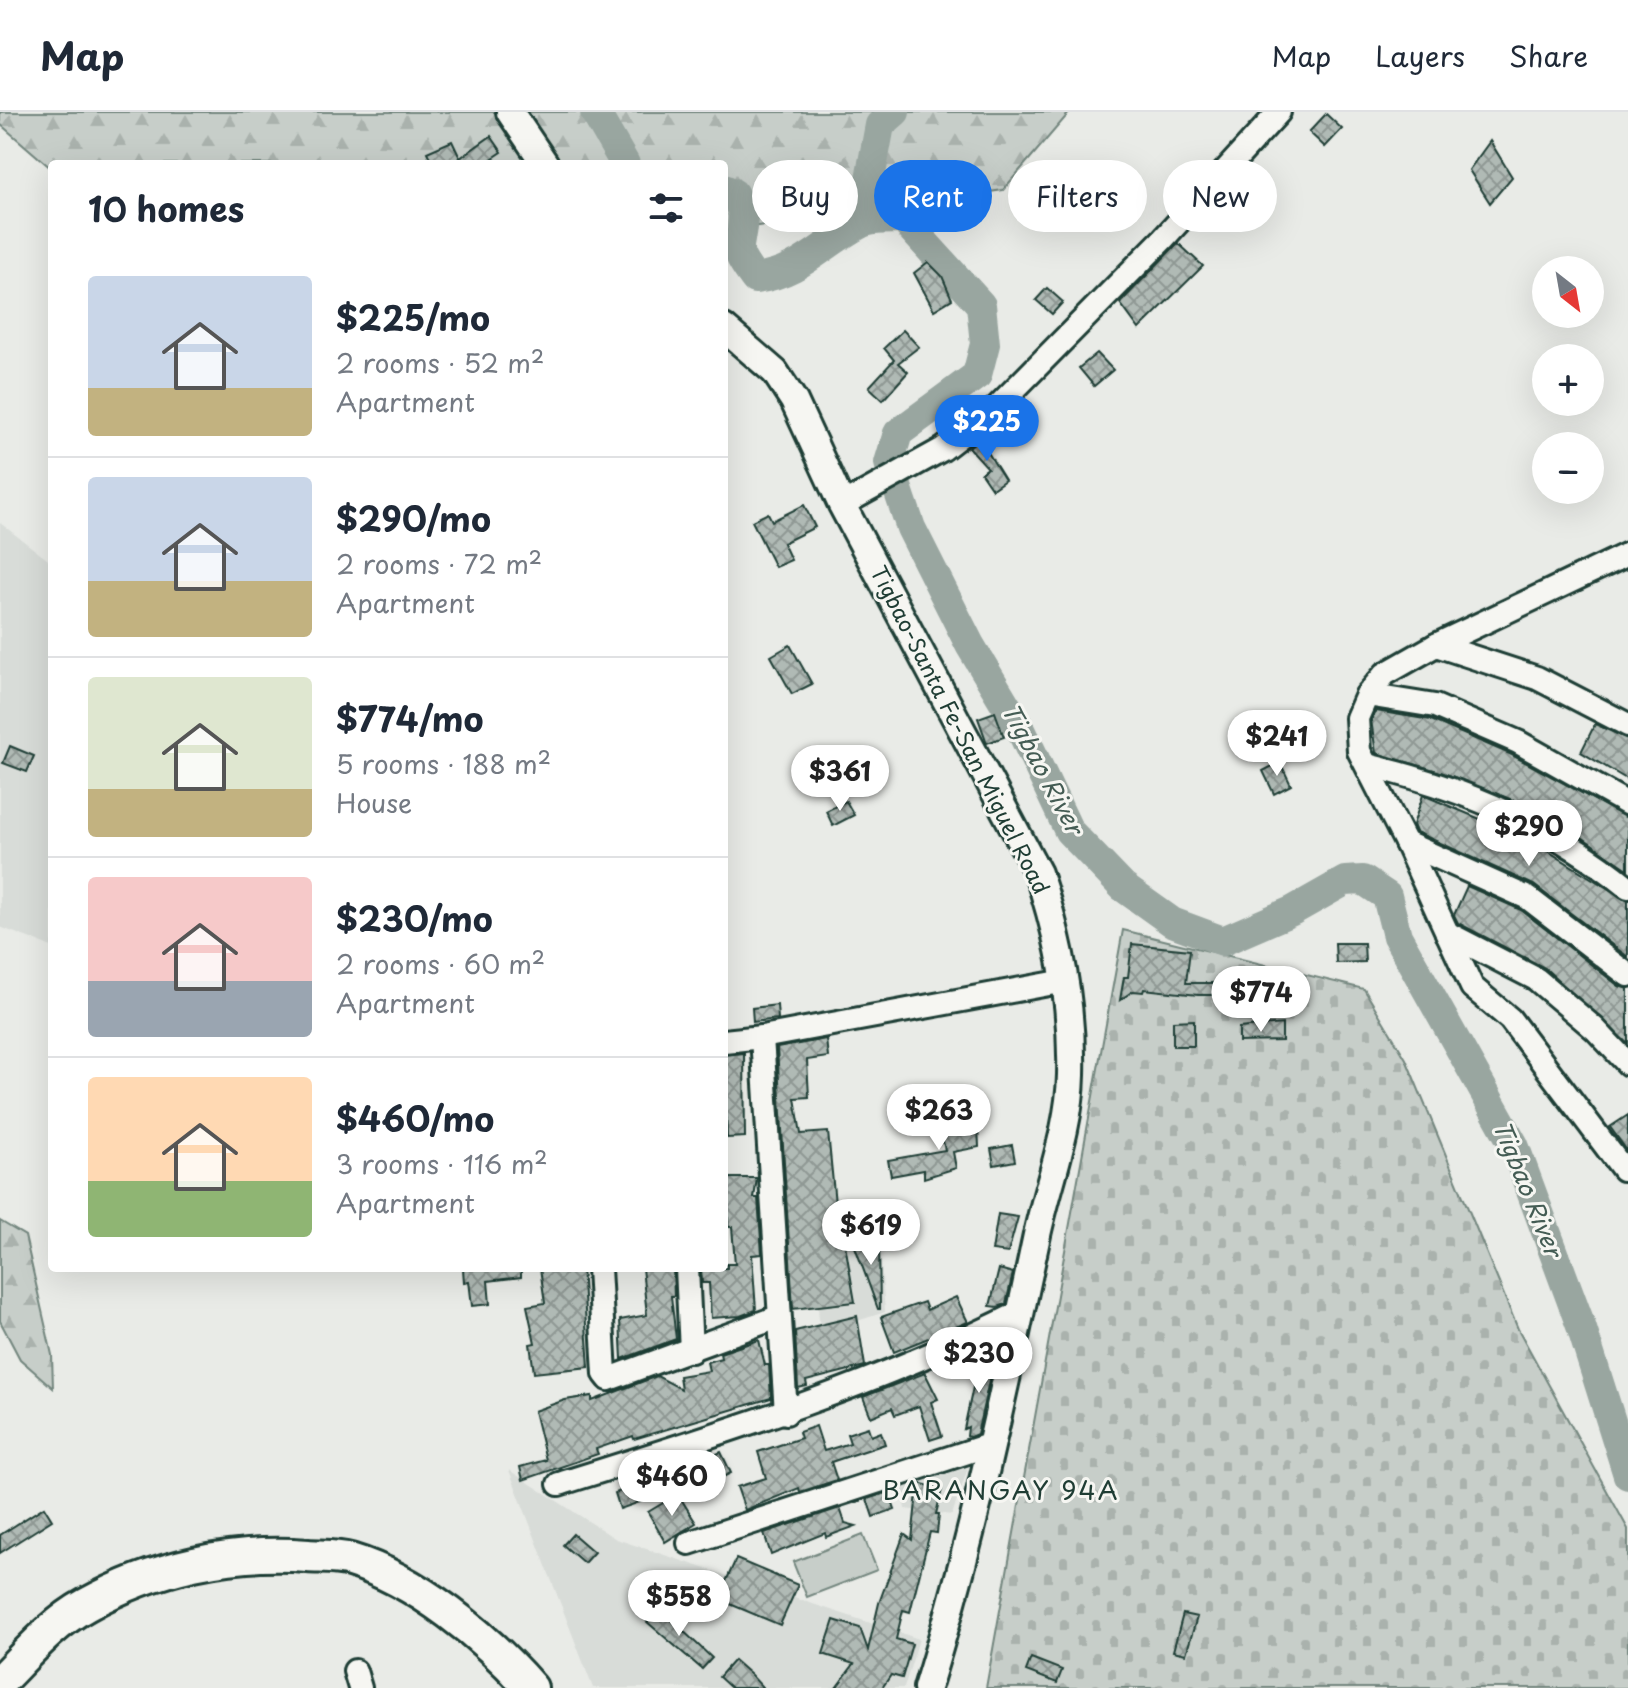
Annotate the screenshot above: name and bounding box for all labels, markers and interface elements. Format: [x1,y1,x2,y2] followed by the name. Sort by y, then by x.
[40,27,124,84] text: Map
[1271,34,1331,77] text: Map
[1375,34,1465,77] text: Layers
[1509,34,1588,77] text: Share
[752,160,858,232] chip: Buy
[874,160,992,232] chip: Rent
[1008,160,1147,232] chip: Filters
[1163,160,1277,232] chip: New
[88,182,244,234] text: 10 homes
[644,186,688,230] icon: filters
[1532,256,1604,328] north arrow
[1532,256,1604,504] map controls
[336,291,490,343] text: $225/mo
[152,308,248,404] icon: home
[336,343,544,382] text: 2 rooms · 52 m²
[1532,344,1604,416] button: +
[336,382,475,421] text: Apartment
[940,395,1034,463] pin: $225
[953,401,1021,440] text: $225
[1532,432,1604,504] button: −
[336,492,491,544] text: $290/mo
[152,509,248,605] icon: home
[336,544,542,583] text: 2 rooms · 72 m²
[864,559,1059,900] street label: Tigbao-Santa Fe-San Miguel Road
[336,583,475,622] text: Apartment
[336,692,483,744] text: $774/mo
[994,696,1095,843] water label: Tigbao River
[152,709,248,805] icon: home
[1230,710,1324,778] pin: $241
[1246,716,1308,755] text: $241
[336,744,551,783] text: 5 rooms · 188 m²
[793,745,887,813] pin: $361
[809,751,871,790] text: $361
[336,783,412,822] text: House
[1482,800,1576,868] pin: $290
[1494,806,1564,845] text: $290
[336,892,493,944] text: $230/mo
[152,909,248,1005] icon: home
[336,944,545,983] text: 2 rooms · 60 m²
[1214,966,1308,1034] pin: $774
[1229,972,1293,1011] text: $774
[336,983,475,1022] text: Apartment
[892,1084,986,1152] pin: $263
[905,1090,973,1129] text: $263
[336,1092,494,1144] text: $460/mo
[152,1109,248,1205] icon: home
[1485,1115,1574,1265] water label: Tigbao River
[336,1144,548,1183] text: 3 rooms · 116 m²
[336,1183,475,1222] text: Apartment
[824,1199,918,1267] pin: $619
[840,1205,902,1244] text: $619
[932,1327,1026,1395] pin: $230
[943,1333,1015,1372] text: $230
[625,1450,719,1518] pin: $460
[636,1456,708,1495] text: $460
[882,1470,1120,1509] district label: BARANGAY 94A
[632,1570,726,1638] pin: $558
[646,1576,712,1615] text: $558

